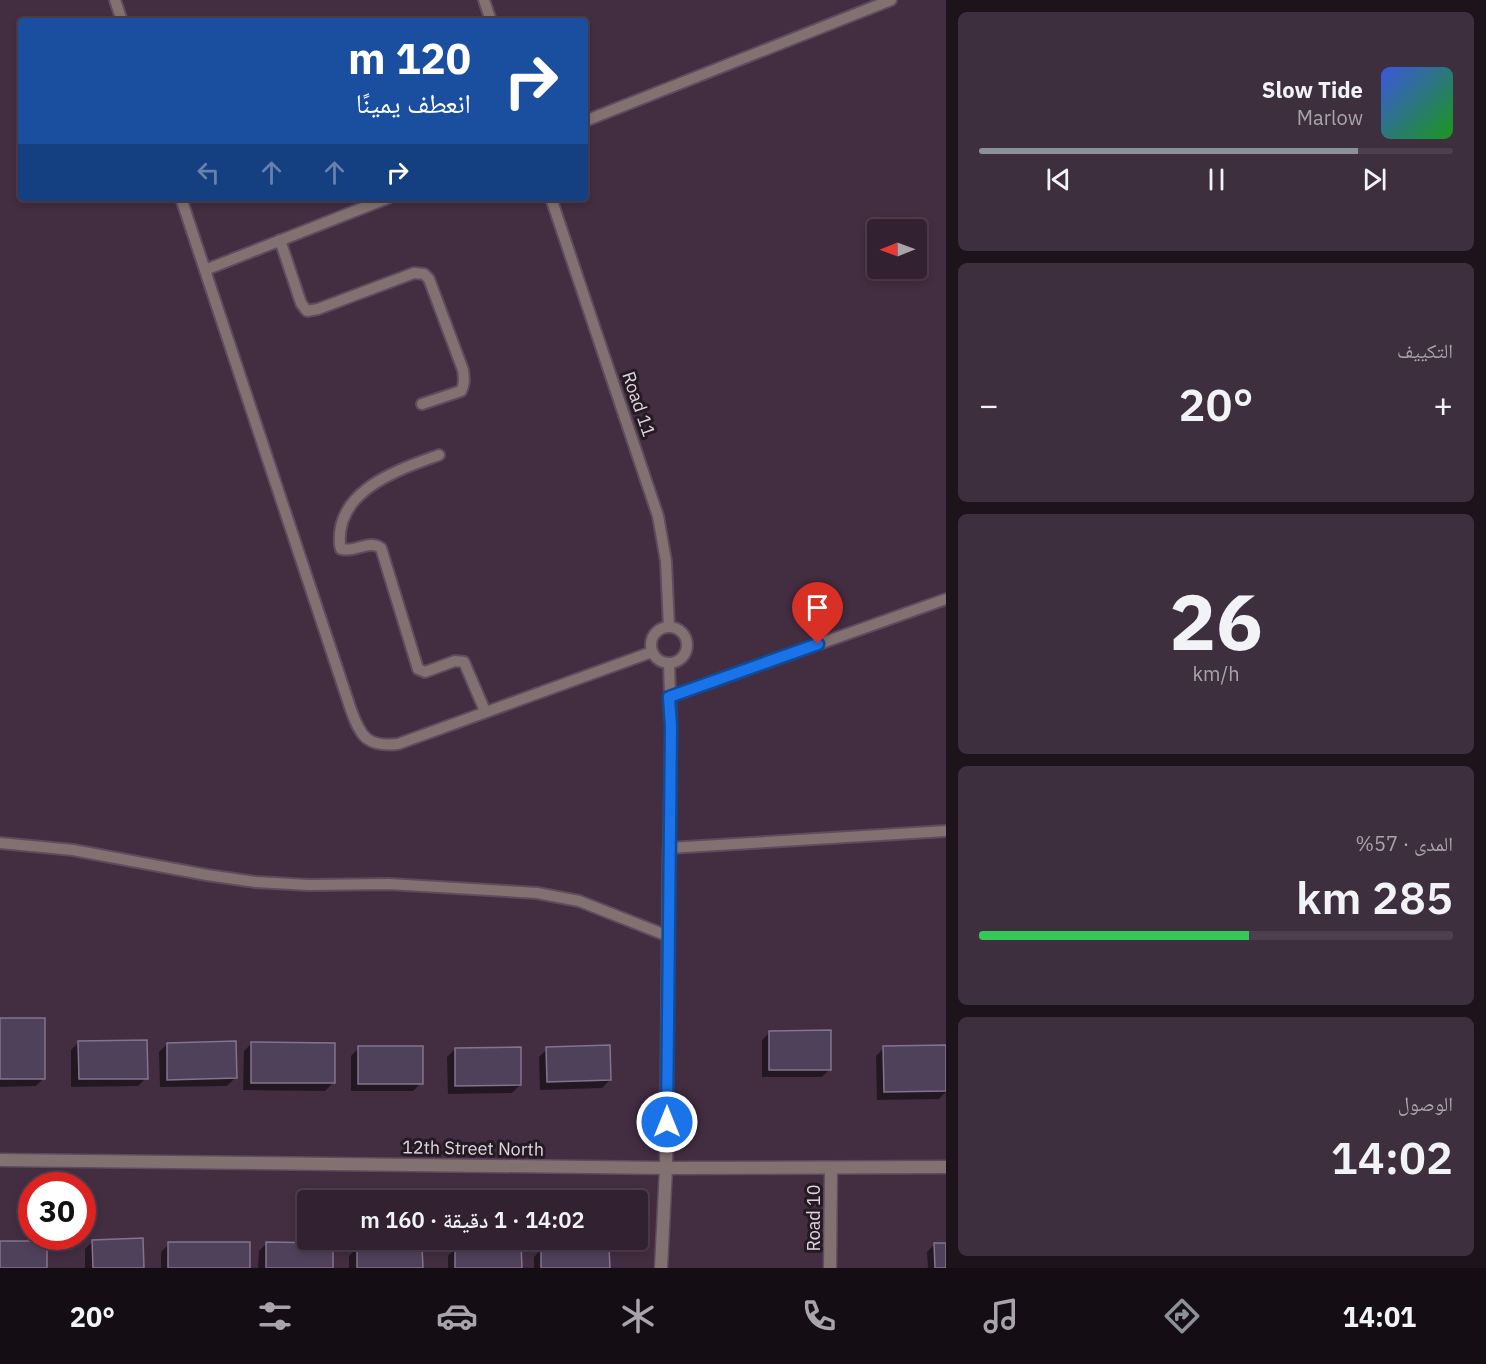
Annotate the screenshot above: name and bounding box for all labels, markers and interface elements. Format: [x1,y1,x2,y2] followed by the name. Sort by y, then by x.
[348,31,471,86] text: 120 m
[492,42,570,120] icon: right
[1262,75,1363,104] text: Slow Tide
[356,85,471,120] text: انعطف يمينًا
[1297,104,1363,131] text: Marlow
[192,156,225,189] icon: left
[255,156,288,189] icon: ahead
[318,156,351,189] icon: ahead
[381,156,414,189] icon: right
[1042,163,1075,196] icon: previous
[1200,163,1233,196] icon: pause
[1358,163,1391,196] icon: next
[867,219,927,279] north arrow
[867,219,927,279] map controls
[1397,337,1453,364] text: التكييف
[617,368,661,440] street label: Road 11
[1178,375,1254,433] text: 20°
[979,383,999,426] text: −
[1433,383,1453,426] text: +
[1169,570,1263,671] text: 26
[792,582,843,644] pin
[801,591,834,624] icon: arrive
[1192,660,1240,687] text: km/h
[1355,830,1453,857] text: المدى · 57%
[1296,868,1453,926] text: 285 km
[635,1090,699,1154] position arrow
[1398,1090,1453,1117] text: الوصول
[1331,1128,1453,1186] text: 14:02
[402,1135,544,1161] street label: 12th Street North
[18,1172,96,1250] speed limit sign: 30
[802,1184,825,1252] street label: Road 10
[360,1205,585,1234] text: 14:02 · 1 دقيقة · 160 m
[254,1295,296,1337] icon: filters
[436,1295,478,1337] icon: car
[617,1295,659,1337] icon: climate
[798,1295,840,1337] icon: phone
[980,1295,1022,1337] icon: music
[1161,1295,1203,1337] icon: directions
[70,1299,115,1334] text: 20°
[1343,1299,1416,1334] text: 14:01

